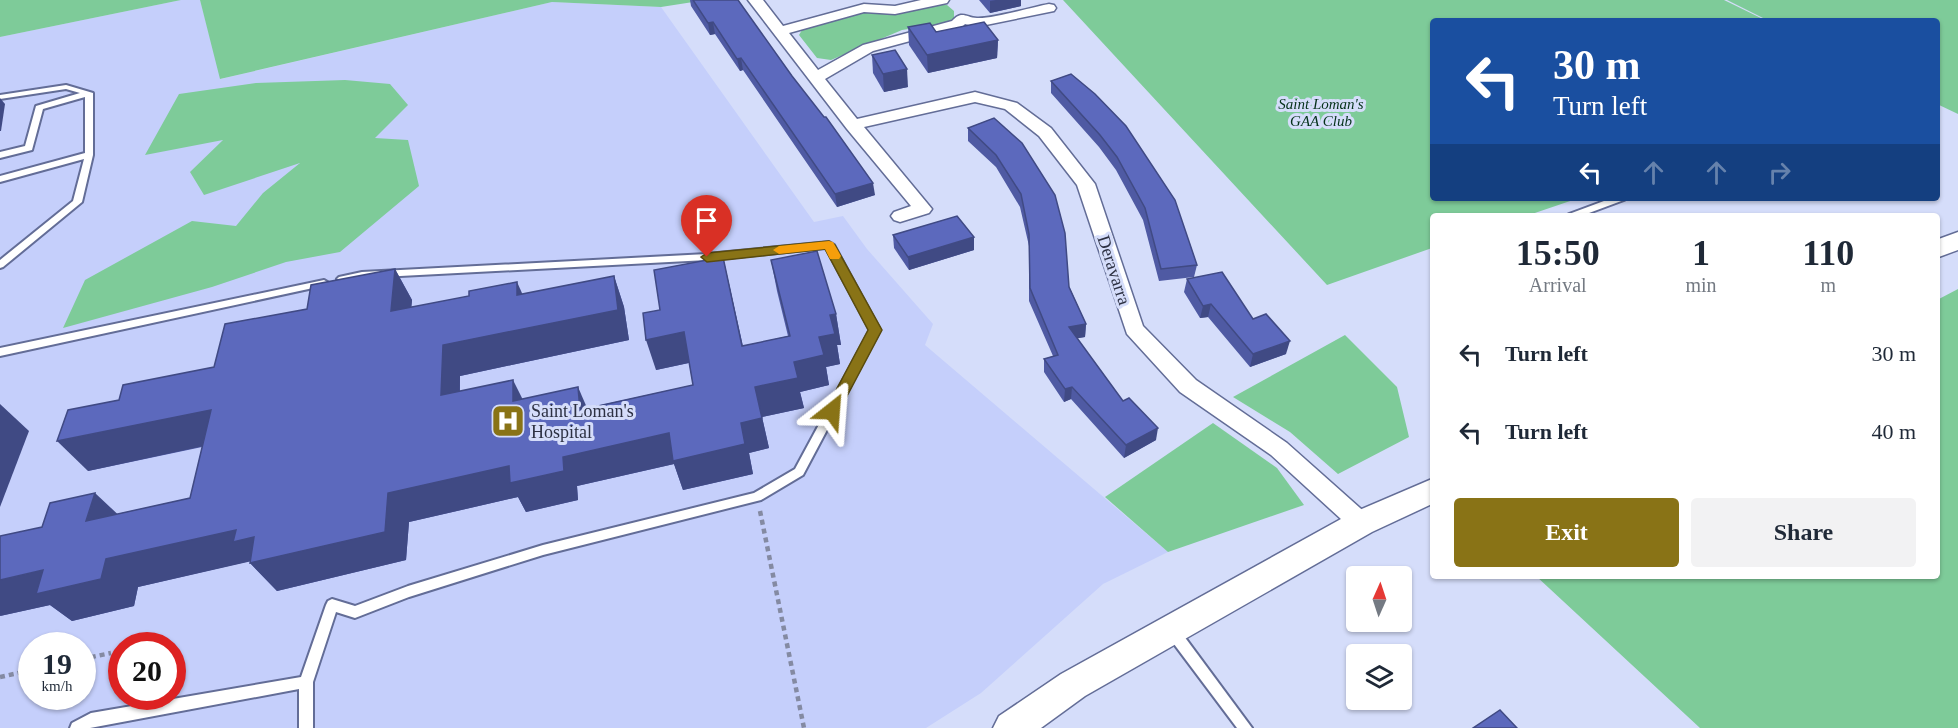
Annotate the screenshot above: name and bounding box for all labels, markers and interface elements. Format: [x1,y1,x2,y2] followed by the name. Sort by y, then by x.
[1454,42,1532,120] icon: left
[1553,42,1641,88] text: 30 m
[1553,91,1647,121] text: Turn left
[1278,96,1364,129] park label: Saint Loman's GAA Club
[1574,156,1607,189] icon: left
[1637,156,1670,189] icon: ahead
[1700,156,1733,189] icon: ahead
[1763,156,1796,189] icon: right
[681,195,732,257] pin
[690,204,723,237] icon: arrive
[1093,233,1135,307] street label: Deravarra
[1516,233,1600,273] text: 15:50
[1692,233,1710,273] text: 1
[1802,233,1854,273] text: 110
[1529,274,1587,296] text: Arrival
[1685,274,1717,296] text: min
[1820,274,1836,296] text: m
[1454,338,1487,371] icon: left
[1505,341,1588,366] text: Turn left
[1871,341,1916,366] text: 30 m
[800,379,864,443] position arrow
[531,401,634,442] place label: Saint Loman's Hospital
[490,403,526,439] hospital icon: Saint Loman's Hospital
[1454,416,1487,449] icon: left
[1505,419,1588,444] text: Turn left
[1871,419,1916,444] text: 40 m
[1454,498,1679,567] button: Exit
[1691,498,1916,567] button: Share
[1346,566,1412,632] north arrow
[1346,566,1412,710] map controls
[108,632,186,710] speed limit sign: 20
[1346,644,1412,710] button: layers
[42,647,72,680] text: 19
[42,678,72,694] text: km/h

